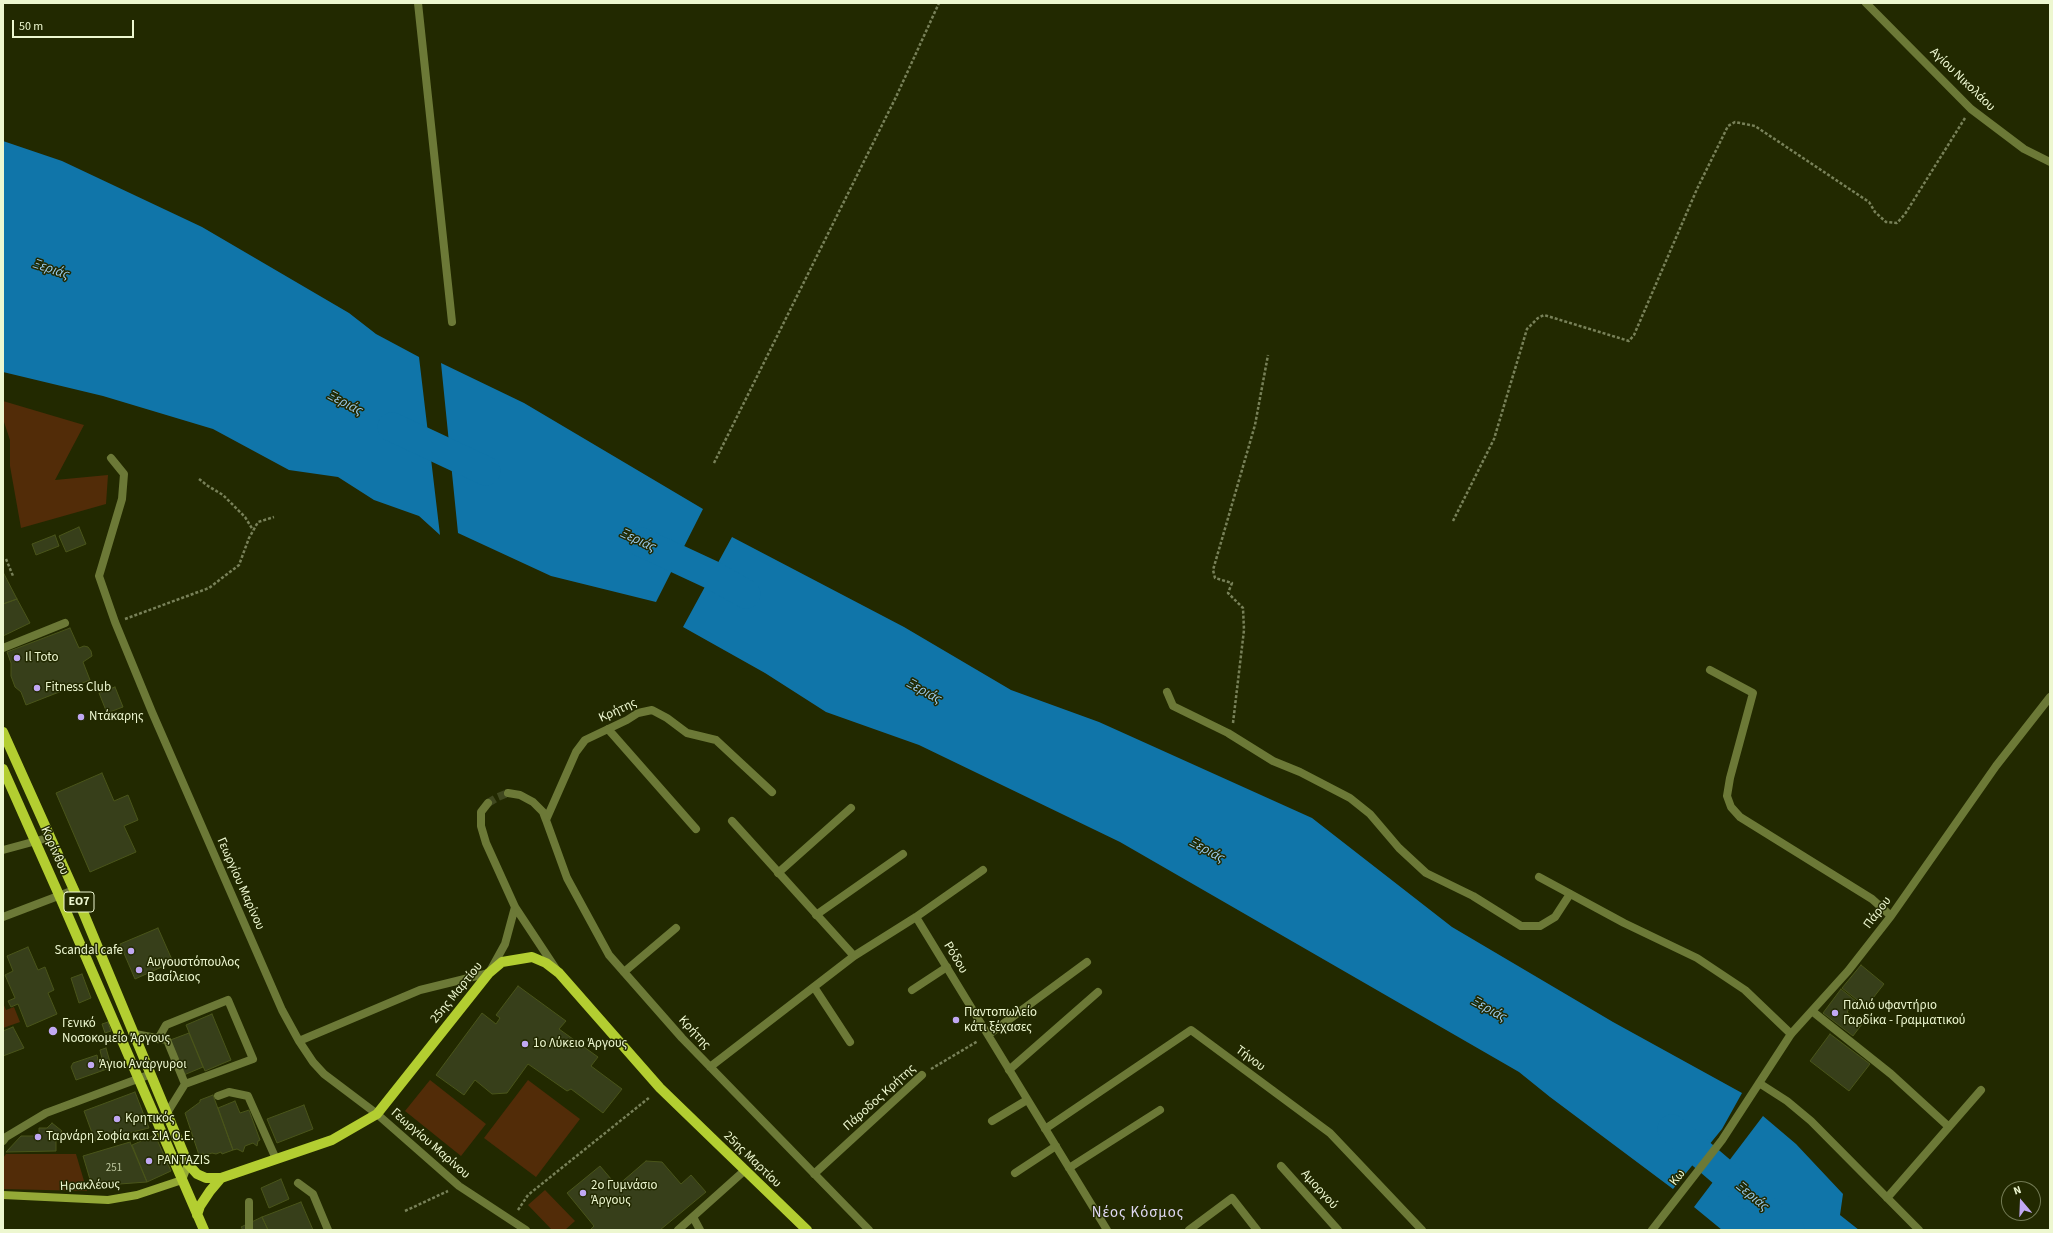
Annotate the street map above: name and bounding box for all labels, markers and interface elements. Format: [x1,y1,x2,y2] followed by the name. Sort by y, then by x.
[14,12,136,38] scale bar
[19,18,43,35] text: 50 m
[1926,45,1998,115] street label: Αγίου Νικολάου
[31,256,71,284] water label: Ξεριάς
[325,388,365,420] water label: Ξεριάς
[618,526,658,556] water label: Ξεριάς
[25,650,59,666] place label: Il Toto
[12,653,22,663] marker: Il Toto
[904,676,944,708] water label: Ξεριάς
[45,680,111,696] place label: Fitness Club
[32,683,42,693] marker: Fitness Club
[596,695,640,727] street label: Κρήτης
[89,709,144,725] place label: Ντάκαρης
[76,712,86,722] marker: Ντάκαρης
[36,824,72,878] street label: Κορίνθου
[213,835,267,933] street label: Γεωργίου Μαρίνου
[1187,835,1227,867] water label: Ξεριάς
[64,892,94,912] road number: ΕΟ7
[1861,894,1895,932] street label: Πάρου
[939,939,971,977] street label: Ρόδου
[54,943,123,959] place label: Scandal cafe
[126,946,136,956] marker: Scandal cafe
[147,955,240,986] place label: Αυγουστόπουλος Βασίλειος
[428,959,486,1027] street label: 25ης Μαρτίου
[134,965,144,975] marker: Αυγουστόπουλος Βασίλειος
[1469,994,1509,1026] water label: Ξεριάς
[1843,998,1965,1029] place label: Παλιό υφαντήριο Γαρδίκα - Γραμματικού
[964,1005,1037,1036] place label: Παντοπωλείο κάτι ξέχασες
[1830,1008,1840,1018] marker: Παλιό υφαντήριο Γαρδίκα - Γραμματικού
[675,1013,713,1053] street label: Κρήτης
[951,1015,961,1025] marker: Παντοπωλείο κάτι ξέχασες
[62,1016,170,1047] place label: Γενικό Νοσοκομείο Άργους
[47,1025,59,1037] marker: Γενικό Νοσοκομείο Άργους
[533,1036,627,1052] place label: 1ο Λύκειο Άργους
[520,1039,530,1049] marker: 1ο Λύκειο Άργους
[1232,1043,1268,1075] street label: Τήνου
[99,1057,187,1073] place label: Άγιοι Ανάργυροι
[86,1060,96,1070] marker: Άγιοι Ανάργυροι
[841,1061,919,1135] street label: Πάροδος Κρήτης
[387,1105,473,1183] street label: Γεωργίου Μαρίνου
[125,1111,175,1127] place label: Κρητικός
[112,1114,122,1124] marker: Κρητικός
[46,1129,194,1145] place label: Ταρνάρη Σοφία και ΣΙΑ Ο.Ε.
[720,1129,784,1191] street label: 25ης Μαρτίου
[33,1132,43,1142] marker: Ταρνάρη Σοφία και ΣΙΑ Ο.Ε.
[157,1153,210,1169] place label: PANTAZIS
[144,1156,154,1166] marker: PANTAZIS
[106,1162,122,1176] house number: 251
[1297,1167,1341,1213] street label: Αμοργού
[1667,1167,1689,1189] street label: Κω
[60,1177,120,1195] street label: Ηρακλέους
[591,1178,657,1209] place label: 2ο Γυμνάσιο Άργους
[1732,1179,1772,1215] water label: Ξεριάς
[2001,1181,2041,1221] north arrow
[2011,1182,2023,1198] text: N
[578,1188,588,1198] marker: 2ο Γυμνάσιο Άργους
[1092,1205,1184,1223] district label: Νέος Κόσμος

